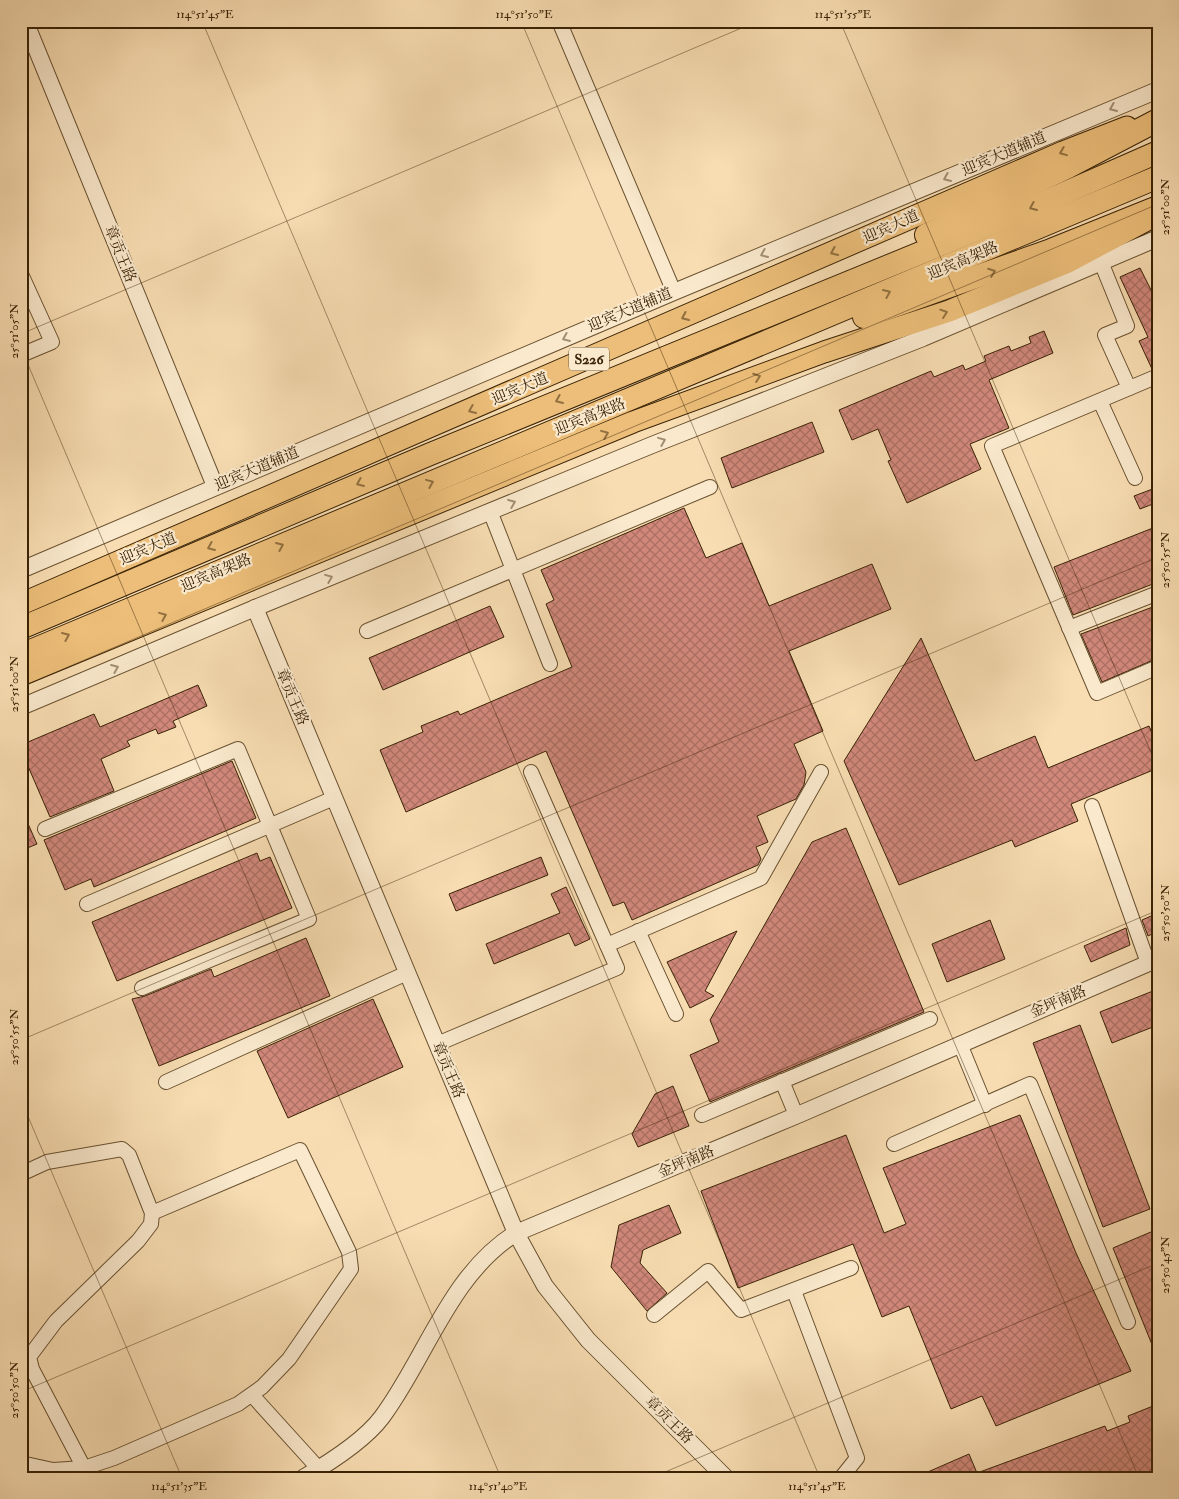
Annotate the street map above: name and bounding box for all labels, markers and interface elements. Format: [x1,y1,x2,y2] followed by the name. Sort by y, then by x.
[176,7,234,22] text: 114°51'45"E
[495,7,553,22] text: 114°51'50"E
[815,7,872,22] text: 114°51'55"E
[1109,102,1118,113] one-way arrow
[959,128,1049,180] street label: 迎宾大道辅道
[1059,145,1068,156] one-way arrow
[943,171,952,182] one-way arrow
[1158,179,1173,235] text: 25°51'00"N
[1029,200,1038,211] one-way arrow
[860,206,922,248] street label: 迎宾大道
[100,223,140,285] street label: 章贡王路
[925,238,1001,284] street label: 迎宾高架路
[830,245,839,256] one-way arrow
[760,247,769,258] one-way arrow
[987,268,996,278] one-way arrow
[585,284,675,336] street label: 迎宾大道辅道
[882,288,891,299] one-way arrow
[7,303,22,359] text: 25°51'05"N
[939,309,947,319] one-way arrow
[681,311,690,322] one-way arrow
[562,331,571,342] one-way arrow
[569,348,609,370] road number: S226
[489,369,551,409] street label: 迎宾大道
[752,372,761,383] one-way arrow
[552,394,628,440] street label: 迎宾高架路
[555,395,563,405] one-way arrow
[468,403,477,414] one-way arrow
[600,429,609,440] one-way arrow
[657,437,666,447] one-way arrow
[212,443,302,495] street label: 迎宾大道辅道
[356,477,365,488] one-way arrow
[425,479,434,490] one-way arrow
[507,498,516,509] one-way arrow
[117,529,179,569] street label: 迎宾大道
[1158,532,1173,588] text: 25°50'55"N
[207,541,216,552] one-way arrow
[276,542,284,552] one-way arrow
[178,550,254,596] street label: 迎宾高架路
[324,573,333,584] one-way arrow
[158,612,167,622] one-way arrow
[61,632,70,643] one-way arrow
[7,656,22,712] text: 25°51'00"N
[110,663,118,673] one-way arrow
[272,666,312,728] street label: 章贡王路
[1158,884,1173,942] text: 25°50'50"N
[1027,982,1089,1022] street label: 金坪南路
[7,1009,22,1065] text: 25°50'55"N
[428,1039,468,1101] street label: 章贡王路
[655,1142,717,1182] street label: 金坪南路
[1158,1236,1173,1294] text: 25°50'45"N
[7,1361,22,1419] text: 25°50'50"N
[641,1392,697,1448] street label: 章贡王路
[151,1479,207,1494] text: 114°51'35"E
[469,1479,528,1494] text: 114°51'40"E
[788,1479,846,1494] text: 114°51'45"E

